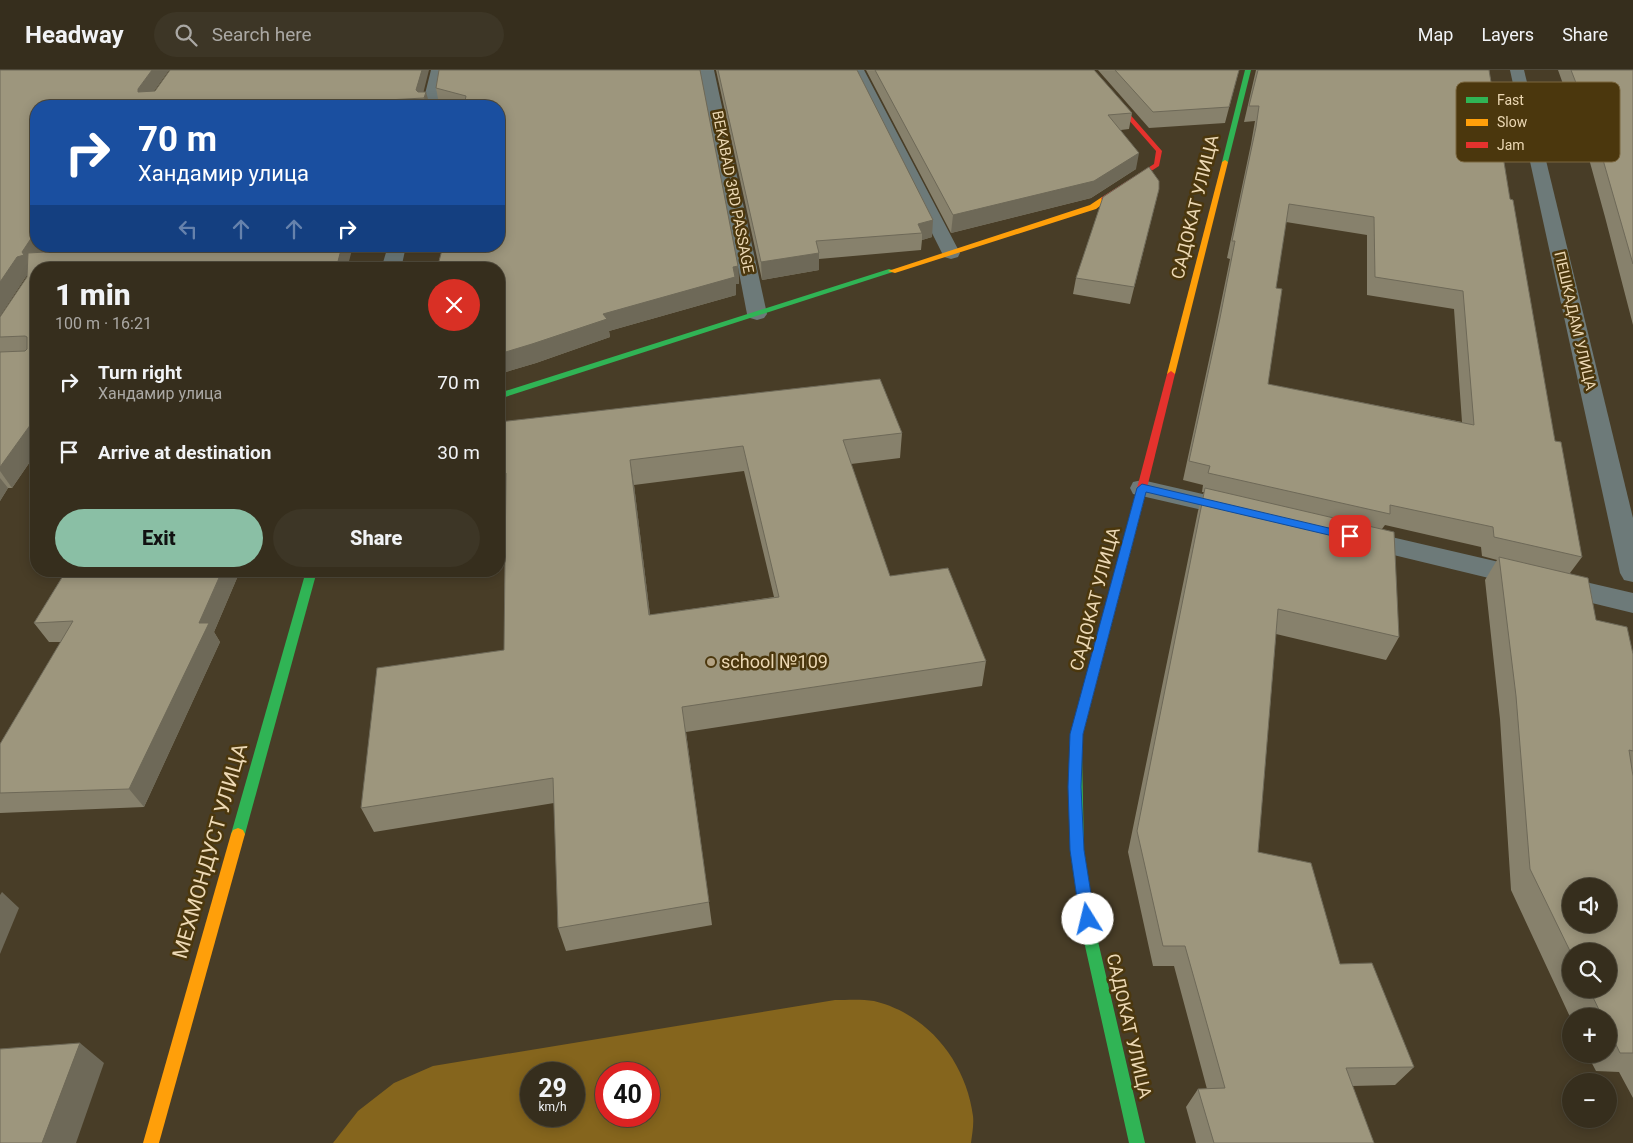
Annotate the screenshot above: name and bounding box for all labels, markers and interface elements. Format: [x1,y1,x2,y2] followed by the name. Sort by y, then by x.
[154,12,504,57] search box
[25,21,124,49] text: Headway
[172,21,200,49] icon: search
[212,23,312,46] text: Search here
[1418,24,1453,45] text: Map
[1481,24,1534,45] text: Layers
[1562,24,1608,45] text: Share
[1456,82,1620,162] legend
[1497,92,1524,108] text: Fast
[708,109,758,275] street label: BEKABAD 3RD PASSAGE
[1497,114,1528,130] text: Slow
[138,119,217,160] text: 70 m
[55,120,120,185] icon: right
[1166,132,1223,281] street label: САДОКАТ УЛИЦА
[1497,137,1525,153] text: Jam
[138,161,309,186] text: Хандамир улица
[174,215,202,243] icon: left
[227,215,255,243] icon: ahead
[280,215,308,243] icon: ahead
[333,215,361,243] icon: right
[1550,250,1600,392] street label: ПЕШКАДАМ УЛИЦА
[55,277,131,312] text: 1 min
[428,279,480,331] button: close
[55,314,152,333] text: 100 m · 16:21
[98,361,182,384] text: Turn right
[55,368,83,396] icon: right
[437,371,480,394] text: 70 m
[98,384,222,403] text: Хандамир улица
[55,438,83,466] icon: arrive
[98,441,271,464] text: Arrive at destination
[437,441,480,464] text: 30 m
[55,509,263,567] button: Exit
[273,509,480,567] button: Share
[1329,515,1371,557] pin
[1336,522,1364,550] icon: arrive
[1065,524,1124,673] street label: САДОКАТ УЛИЦА
[721,651,828,672] place label: school №109
[705,656,717,668] marker: school №109
[168,740,252,961] street label: МЕХМОНДУСТ УЛИЦА
[1562,878,1617,1128] map controls
[1562,878,1617,933] button: sound
[1061,892,1113,944] position arrow
[1562,943,1617,998] button: search
[1103,951,1156,1101] street label: САДОКАТ УЛИЦА
[1562,1008,1617,1063] button: +
[595,1062,660,1127] speed limit sign: 40
[1562,1073,1617,1128] button: −
[538,1074,567,1103] text: 29
[538,1100,567,1114] text: km/h

